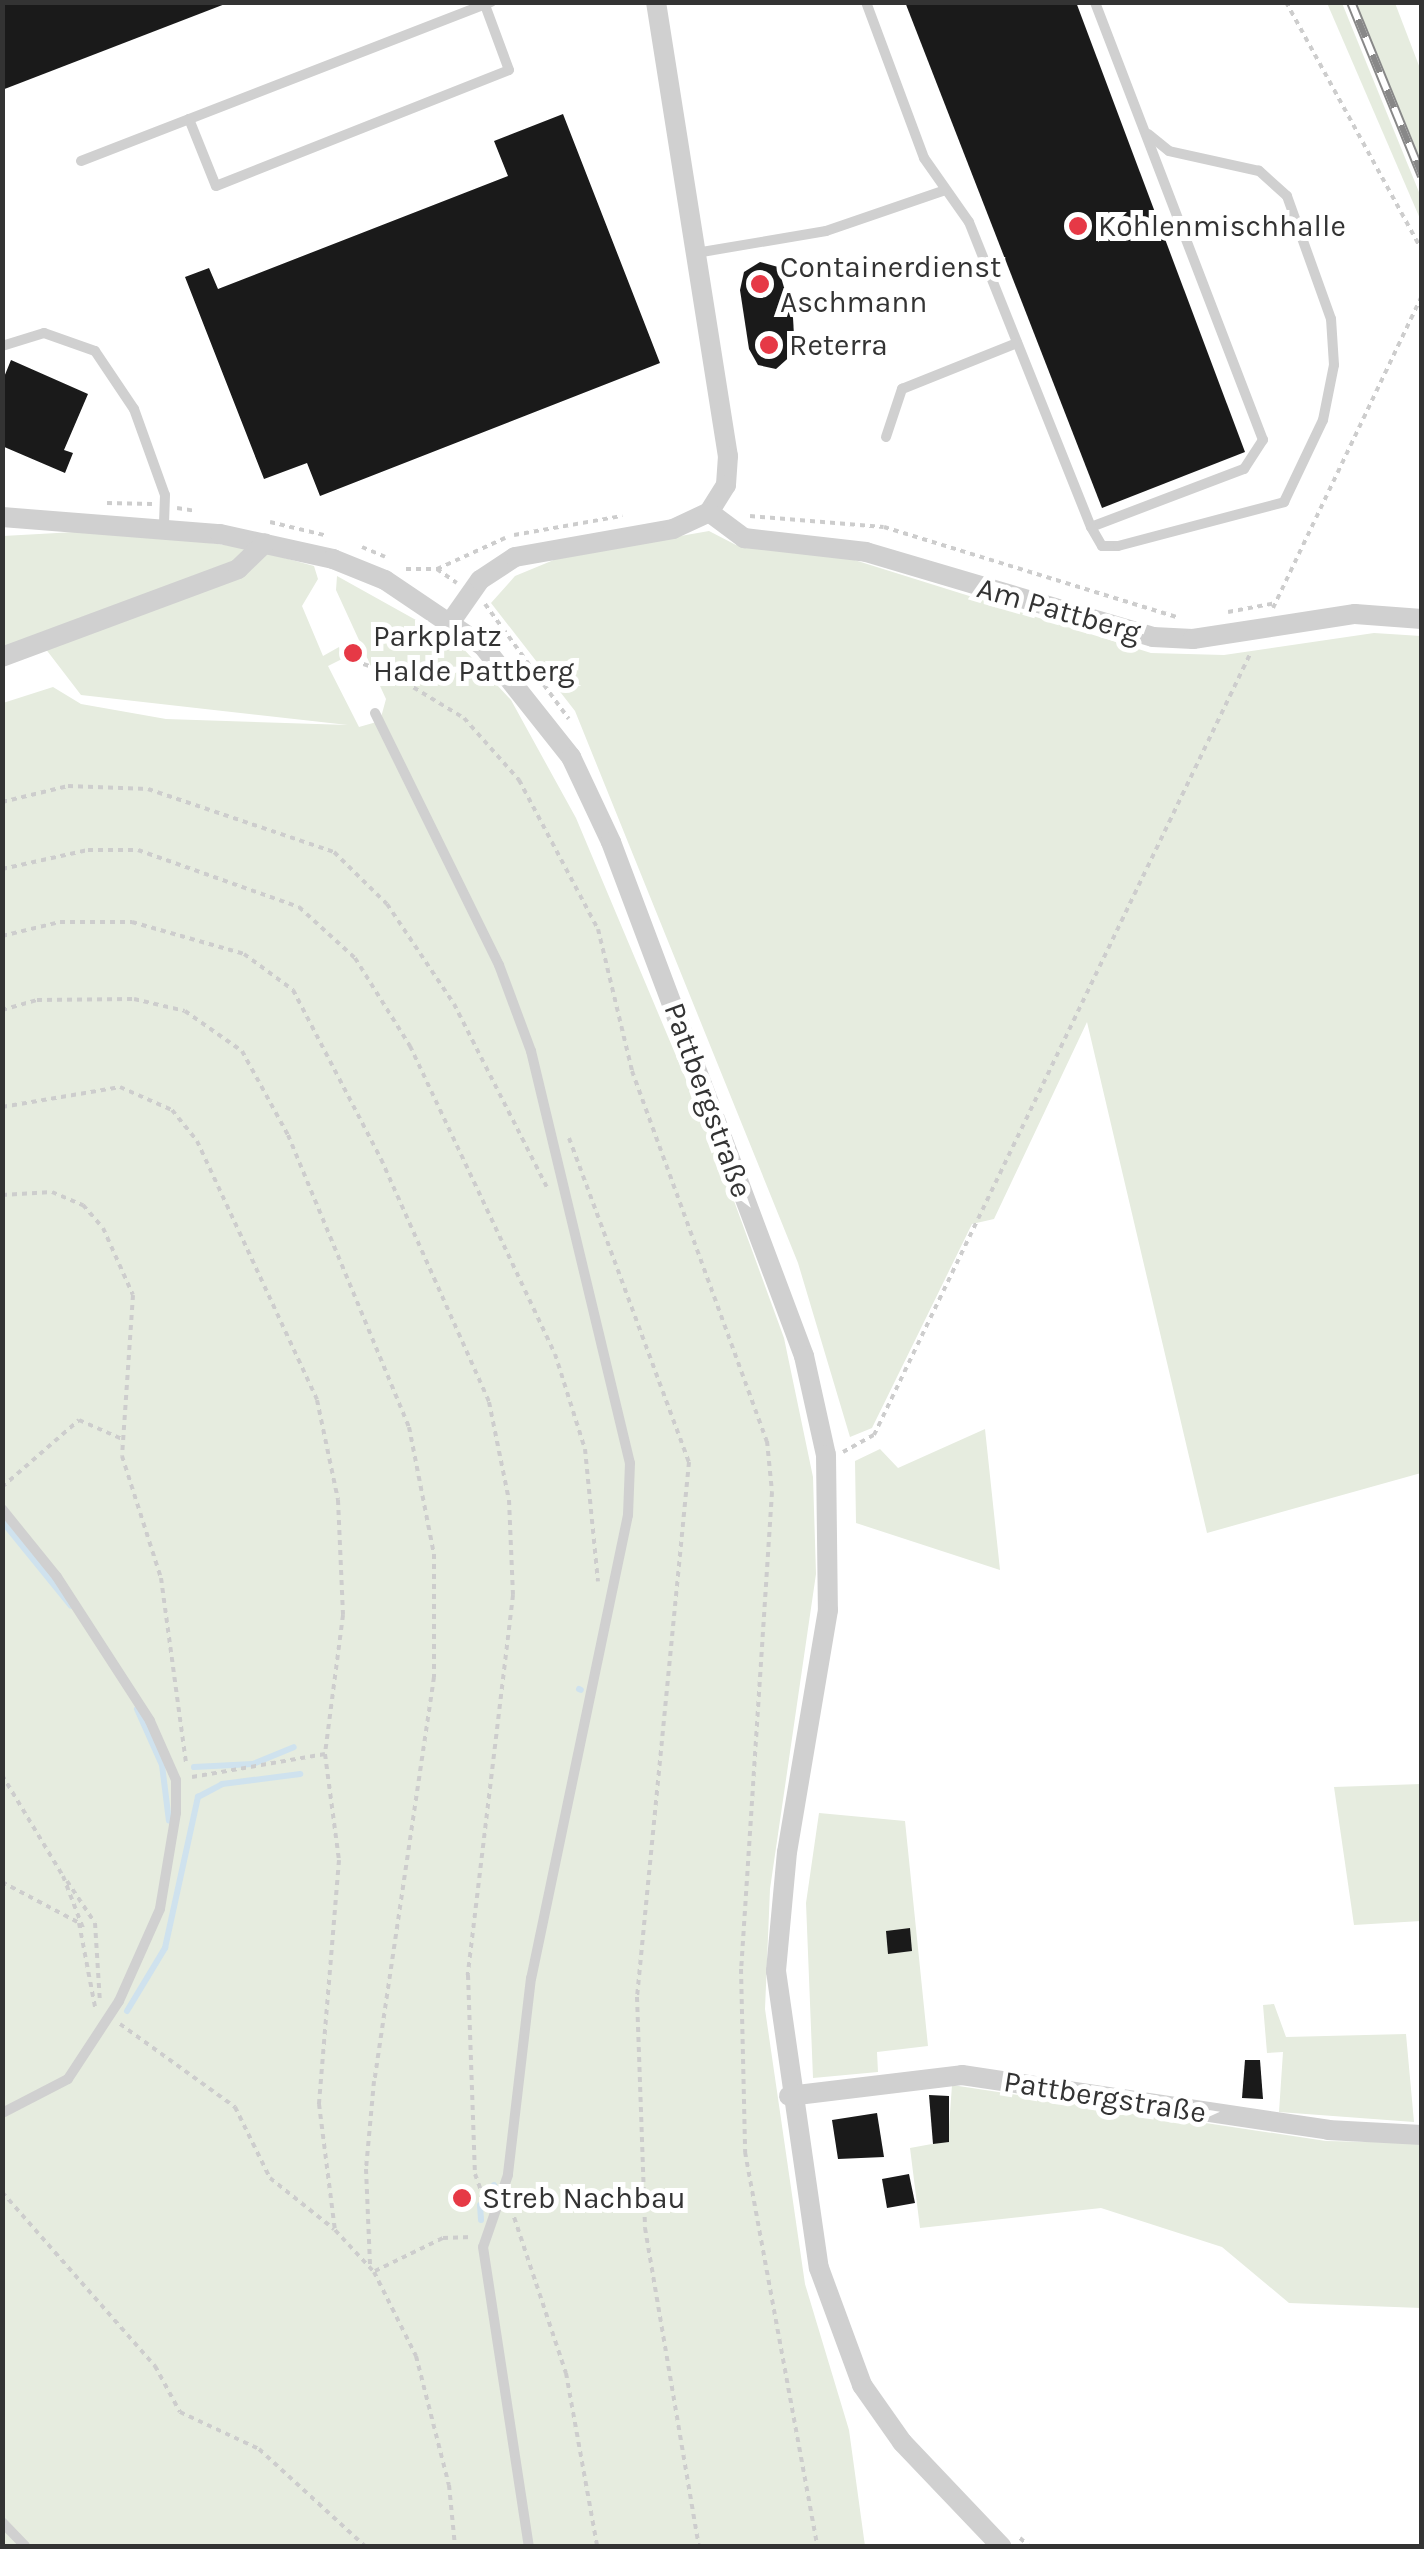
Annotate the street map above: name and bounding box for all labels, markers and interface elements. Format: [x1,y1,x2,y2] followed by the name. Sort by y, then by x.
[1098,208,1346,244] place label: Kohlenmischhalle
[1067,215,1089,237] marker: Kohlenmischhalle
[780,249,1001,320] place label: Containerdienst Aschmann
[749,273,771,295] marker: Containerdienst Aschmann
[789,327,888,363] place label: Reterra
[758,334,780,356] marker: Reterra
[973,569,1145,651] street label: Am Pattberg
[373,618,574,688] place label: Parkplatz Halde Pattberg
[342,642,364,664] marker: Parkplatz Halde Pattberg
[656,998,760,1202] street label: Pattbergstraße
[1001,2063,1209,2131] street label: Pattbergstraße
[482,2180,686,2216] place label: Streb Nachbau
[451,2187,473,2209] marker: Streb Nachbau

